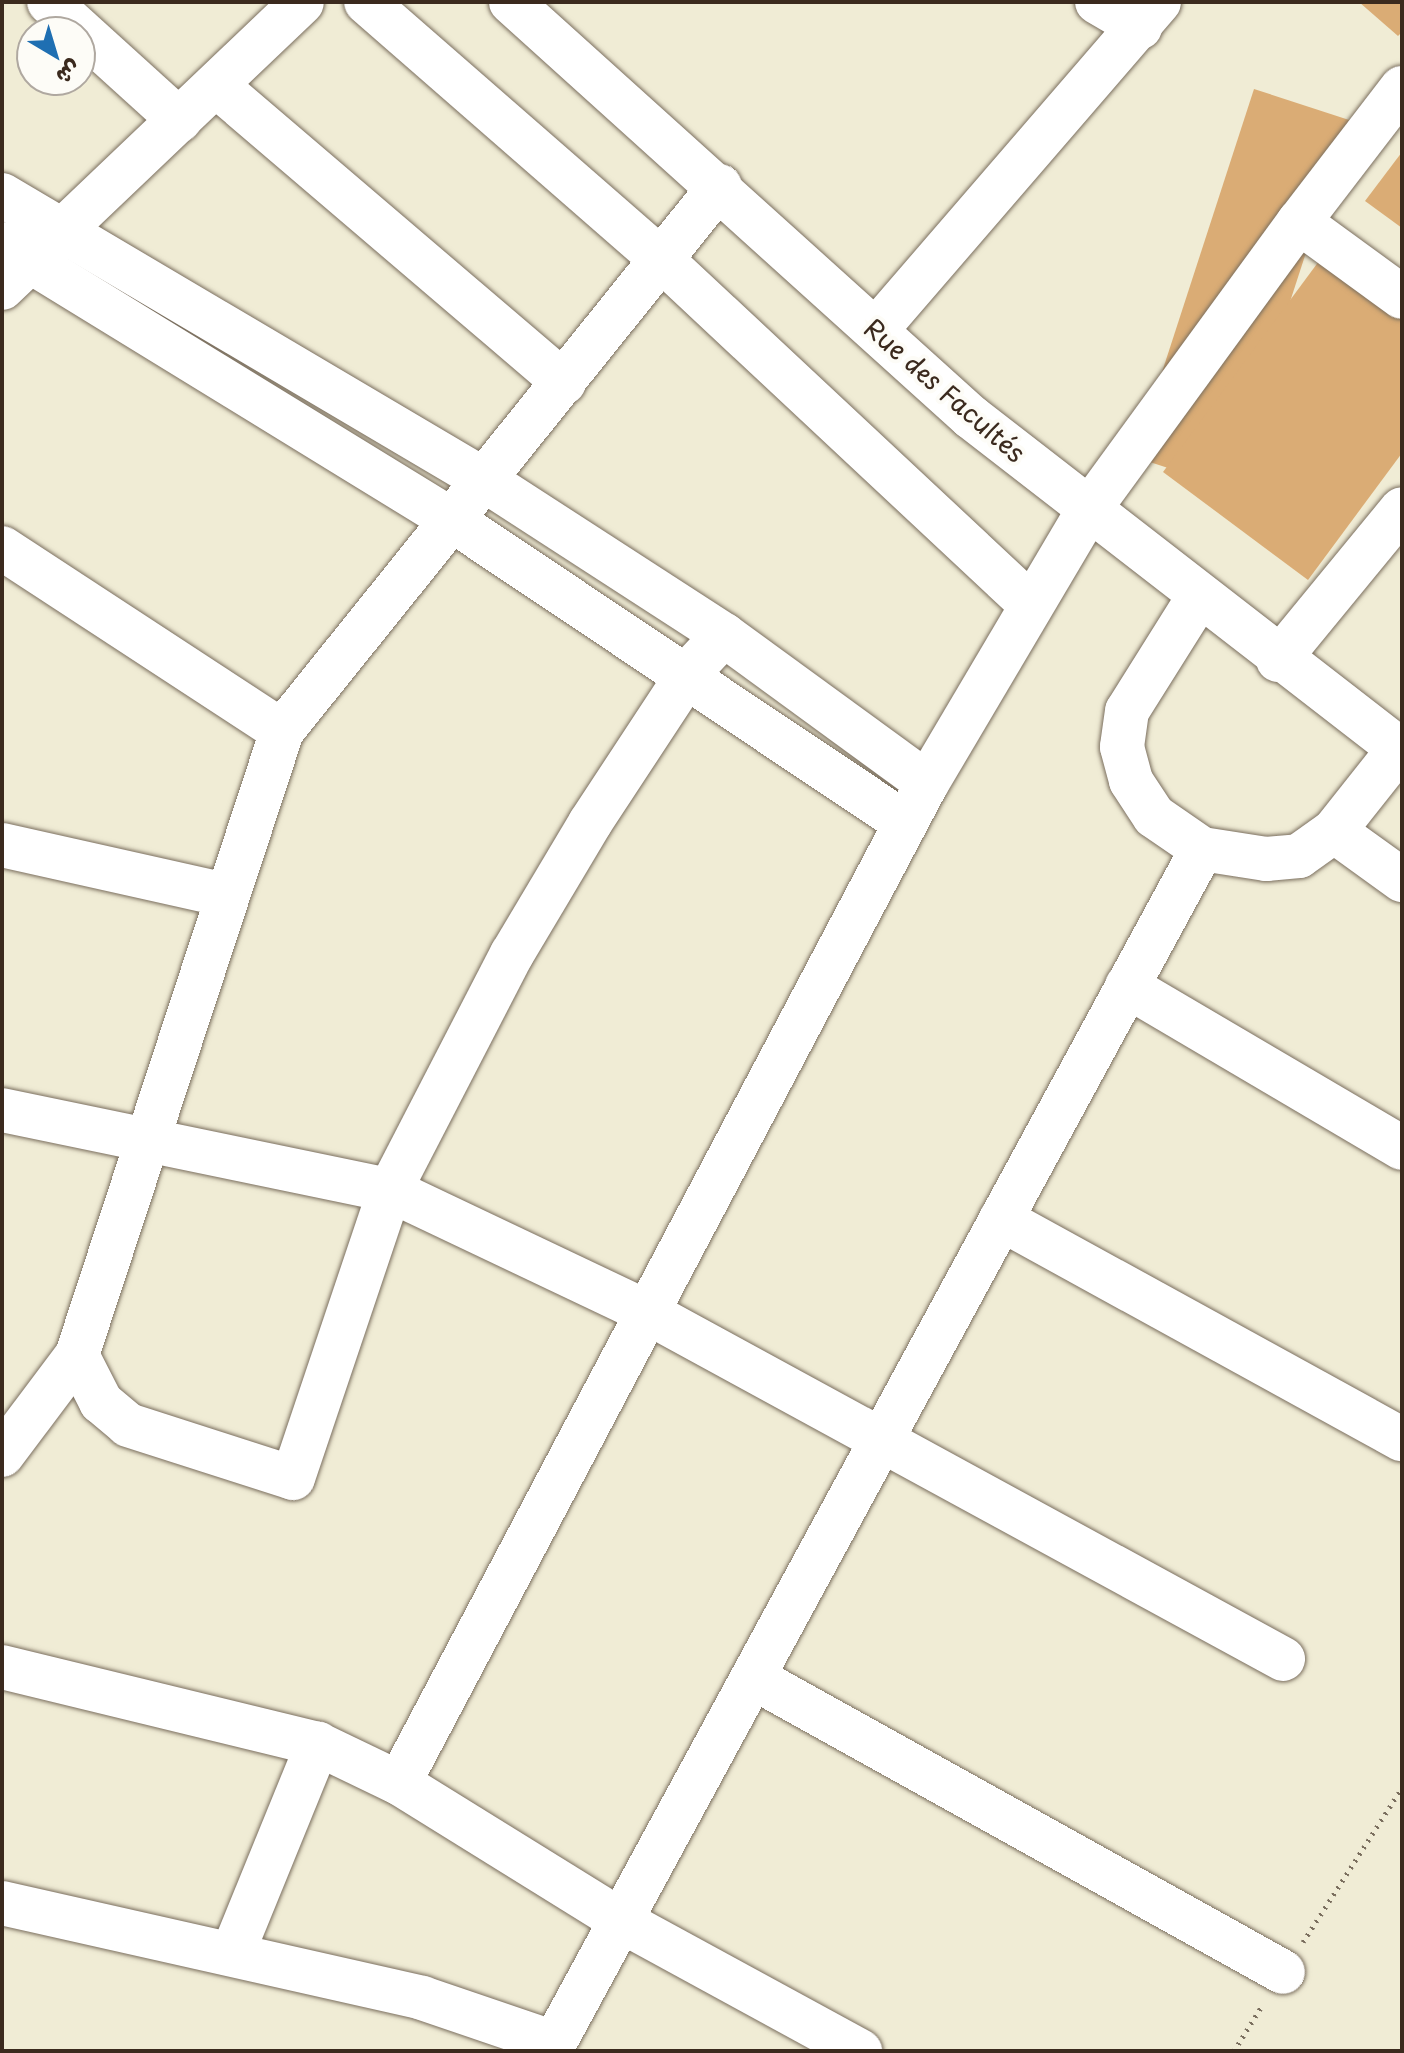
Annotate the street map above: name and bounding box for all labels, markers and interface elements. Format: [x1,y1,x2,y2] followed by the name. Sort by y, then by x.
[16,16,96,96] north arrow
[50,53,90,94] text: ش
[856,310,1034,470] street label: Rue des Facultés

